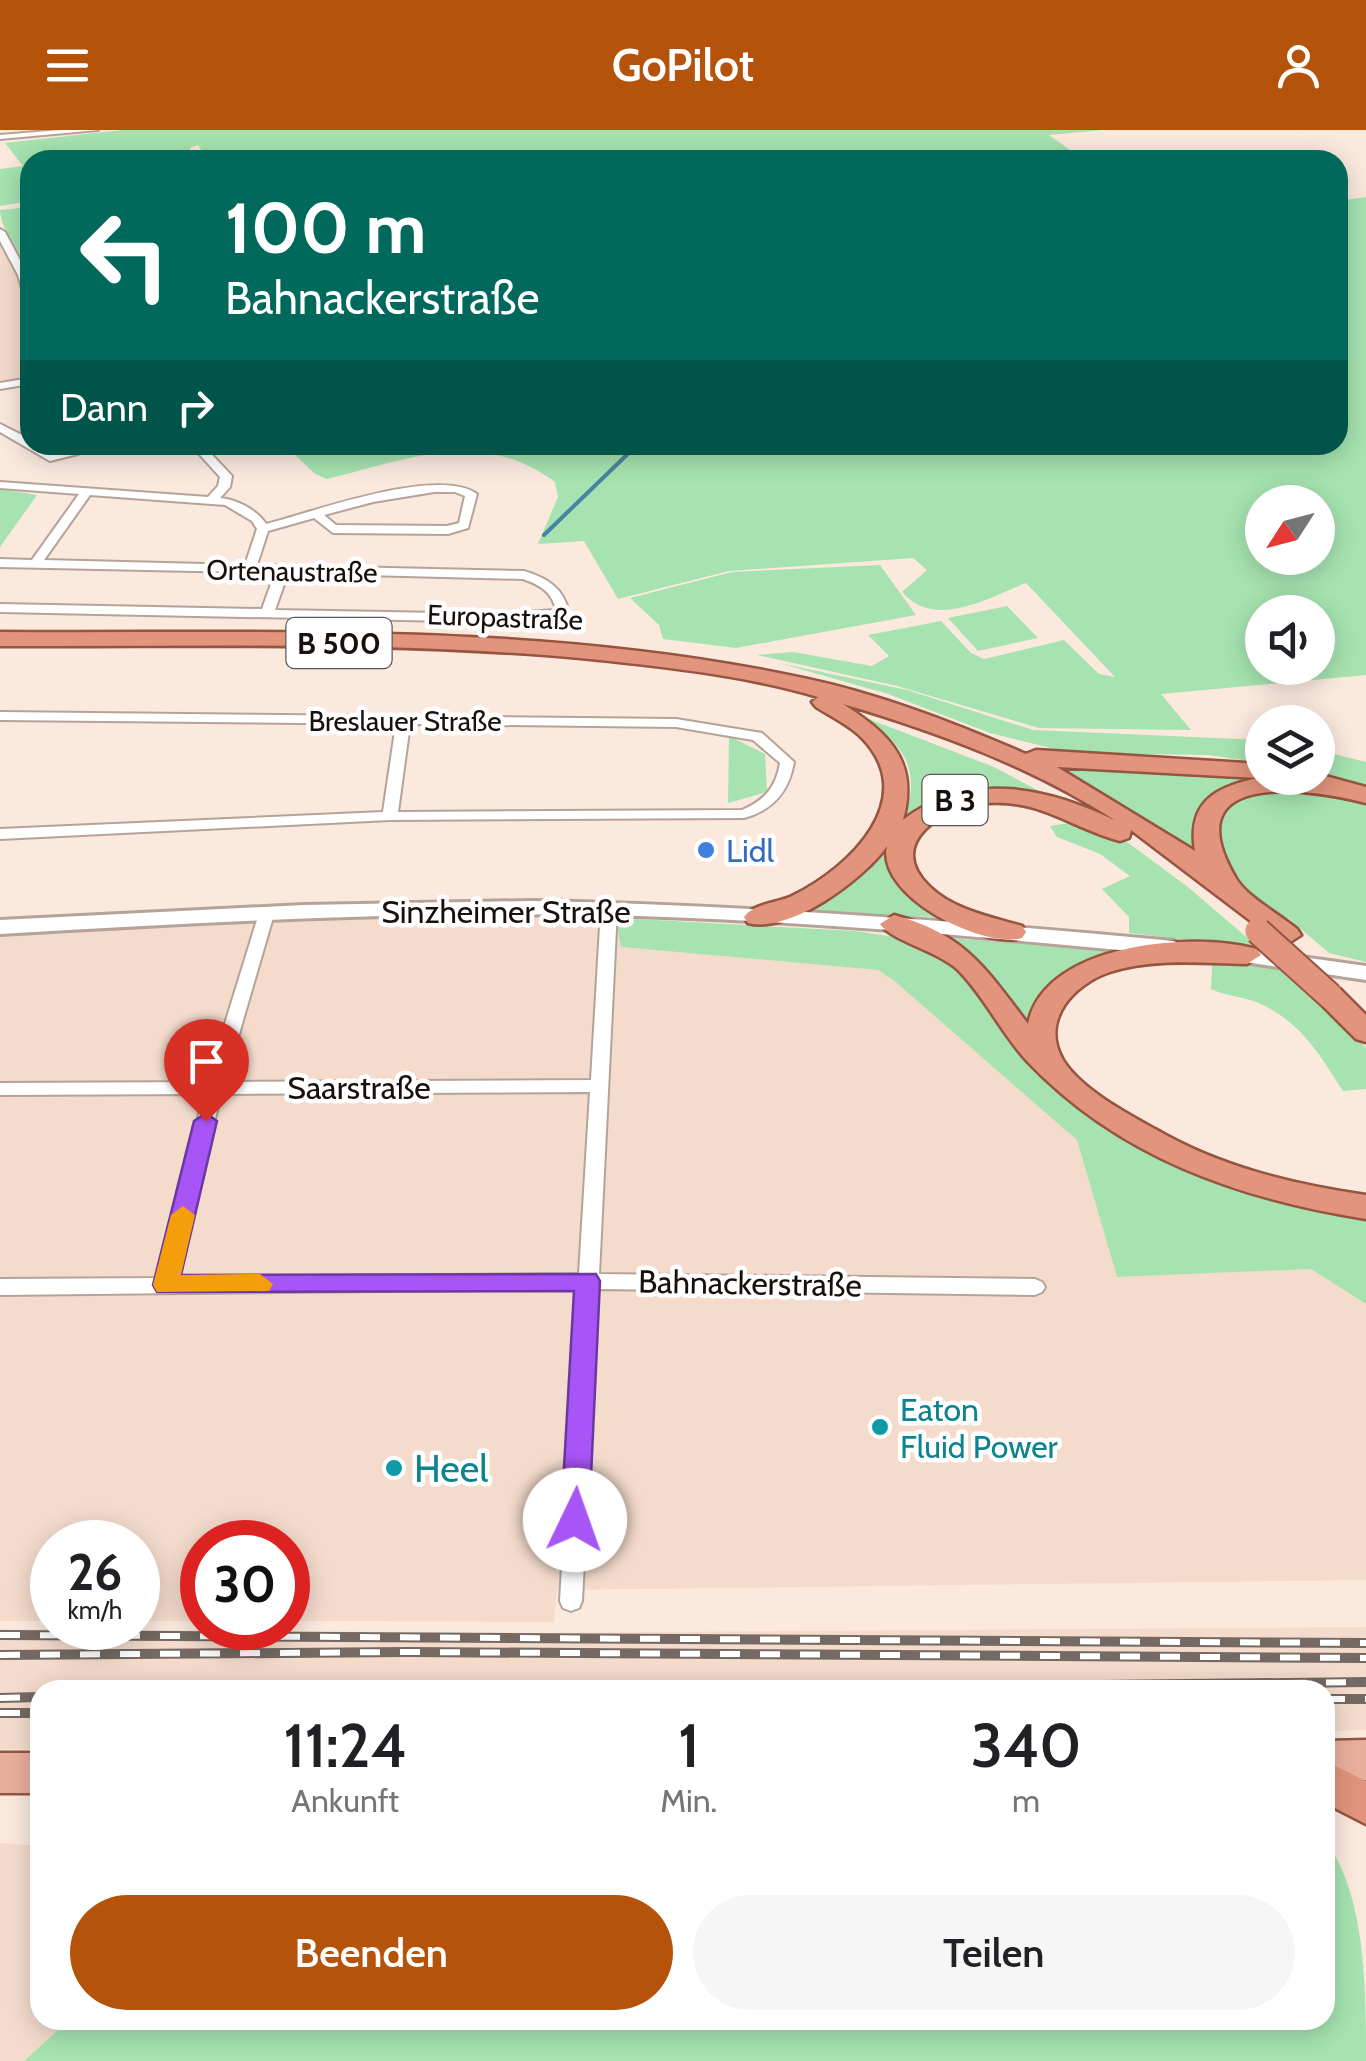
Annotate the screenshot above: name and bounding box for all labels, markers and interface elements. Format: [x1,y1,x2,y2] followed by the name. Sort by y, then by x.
[40,38,95,93] icon: menu
[612,38,754,92] text: GoPilot
[1271,38,1326,93] icon: person
[225,185,426,271] text: 100 m
[60,190,190,320] icon: left
[225,271,540,325] text: Bahnackerstraße
[168,380,223,435] icon: right
[60,384,148,431] text: Dann
[1245,485,1335,575] north arrow
[1245,485,1335,795] map controls
[206,553,378,589] street label: Ortenaustraße
[1245,595,1335,685] button: sound
[426,597,584,637] street label: Europastraße
[286,618,392,668] road number: B 500
[309,704,501,738] street label: Breslauer Straße
[1245,705,1335,795] button: layers
[922,775,988,825] road number: B 3
[726,831,775,870] place label: Lidl
[695,839,717,861] marker: Lidl
[381,892,631,931] street label: Sinzheimer Straße
[164,1019,249,1122] pin
[179,1034,234,1089] icon: arrive
[287,1068,431,1107] street label: Saarstraße
[638,1262,862,1304] street label: Bahnackerstraße
[900,1390,1059,1466] place label: Eaton Fluid Power
[869,1416,891,1438] marker: Eaton Fluid Power
[414,1445,488,1492] place label: Heel
[383,1457,405,1479] marker: Heel
[523,1468,627,1572] position arrow
[180,1520,310,1650] speed limit sign: 30
[68,1542,122,1603] text: 26
[68,1595,122,1625] text: km/h
[283,1709,407,1782] text: 11:24
[678,1709,699,1782] text: 1
[971,1709,1082,1782] text: 340
[291,1781,399,1820] text: Ankunft
[660,1781,717,1820] text: Min.
[1012,1781,1040,1820] text: m
[70,1895,673,2010] button: Beenden
[693,1895,1295,2010] button: Teilen

